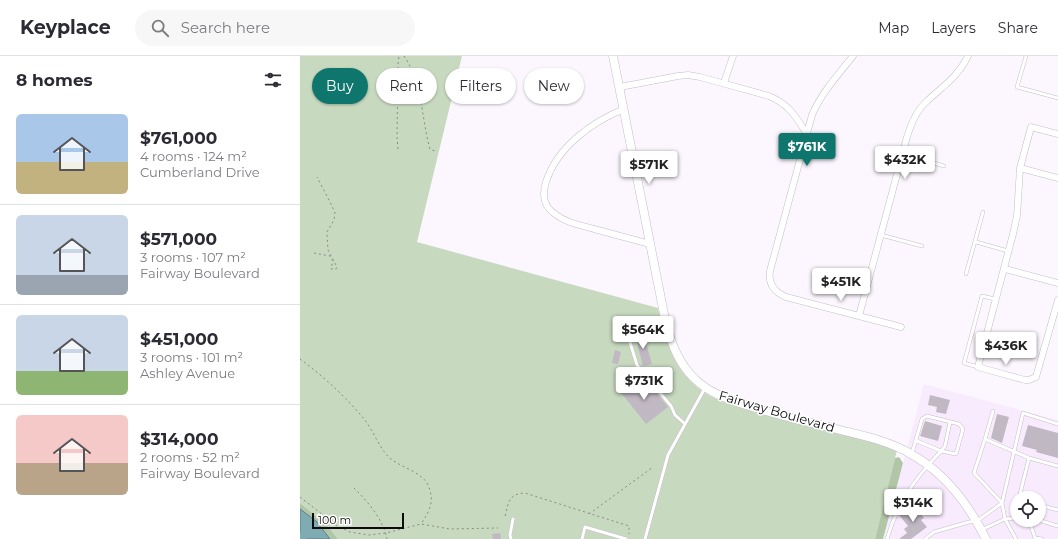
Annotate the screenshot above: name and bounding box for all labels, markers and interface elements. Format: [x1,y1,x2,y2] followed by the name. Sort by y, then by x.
[135,10,415,46] search box
[20,16,111,39] text: Keyplace
[149,17,171,39] icon: search
[181,18,270,37] text: Search here
[878,19,909,37] text: Map
[931,19,976,37] text: Layers
[998,19,1038,37] text: Share
[312,68,368,104] chip: Buy
[376,68,437,104] chip: Rent
[445,68,516,104] chip: Filters
[524,68,584,104] chip: New
[262,69,284,91] icon: filters
[16,70,93,90] text: 8 homes
[140,128,217,148] text: $761,000
[48,130,96,178] icon: home
[779,133,835,167] pin: $761K
[788,138,826,154] text: $761K
[877,146,933,180] pin: $432K
[140,148,247,164] text: 4 rooms · 124 m²
[621,151,677,185] pin: $571K
[884,151,926,167] text: $432K
[630,156,668,172] text: $571K
[140,164,260,180] text: Cumberland Drive
[140,229,217,249] text: $571,000
[48,231,96,279] icon: home
[140,249,246,265] text: 3 rooms · 107 m²
[140,265,260,281] text: Fairway Boulevard
[813,268,869,302] pin: $451K
[821,273,861,289] text: $451K
[615,316,671,350] pin: $564K
[622,321,664,337] text: $564K
[140,329,218,349] text: $451,000
[48,331,96,379] icon: home
[978,332,1034,366] pin: $436K
[985,337,1027,353] text: $436K
[140,349,243,365] text: 3 rooms · 101 m²
[140,365,235,381] text: Ashley Avenue
[616,367,672,401] pin: $731K
[625,372,663,388] text: $731K
[717,387,837,435] street label: Fairway Boulevard
[140,429,218,449] text: $314,000
[48,431,96,479] icon: home
[140,449,240,465] text: 2 rooms · 52 m²
[140,465,260,481] text: Fairway Boulevard
[885,489,941,523] pin: $314K
[1010,491,1046,527] map controls
[1010,491,1046,527] button: locate
[893,494,933,510] text: $314K
[312,511,404,530] scale bar
[318,513,351,527] text: 100 m

